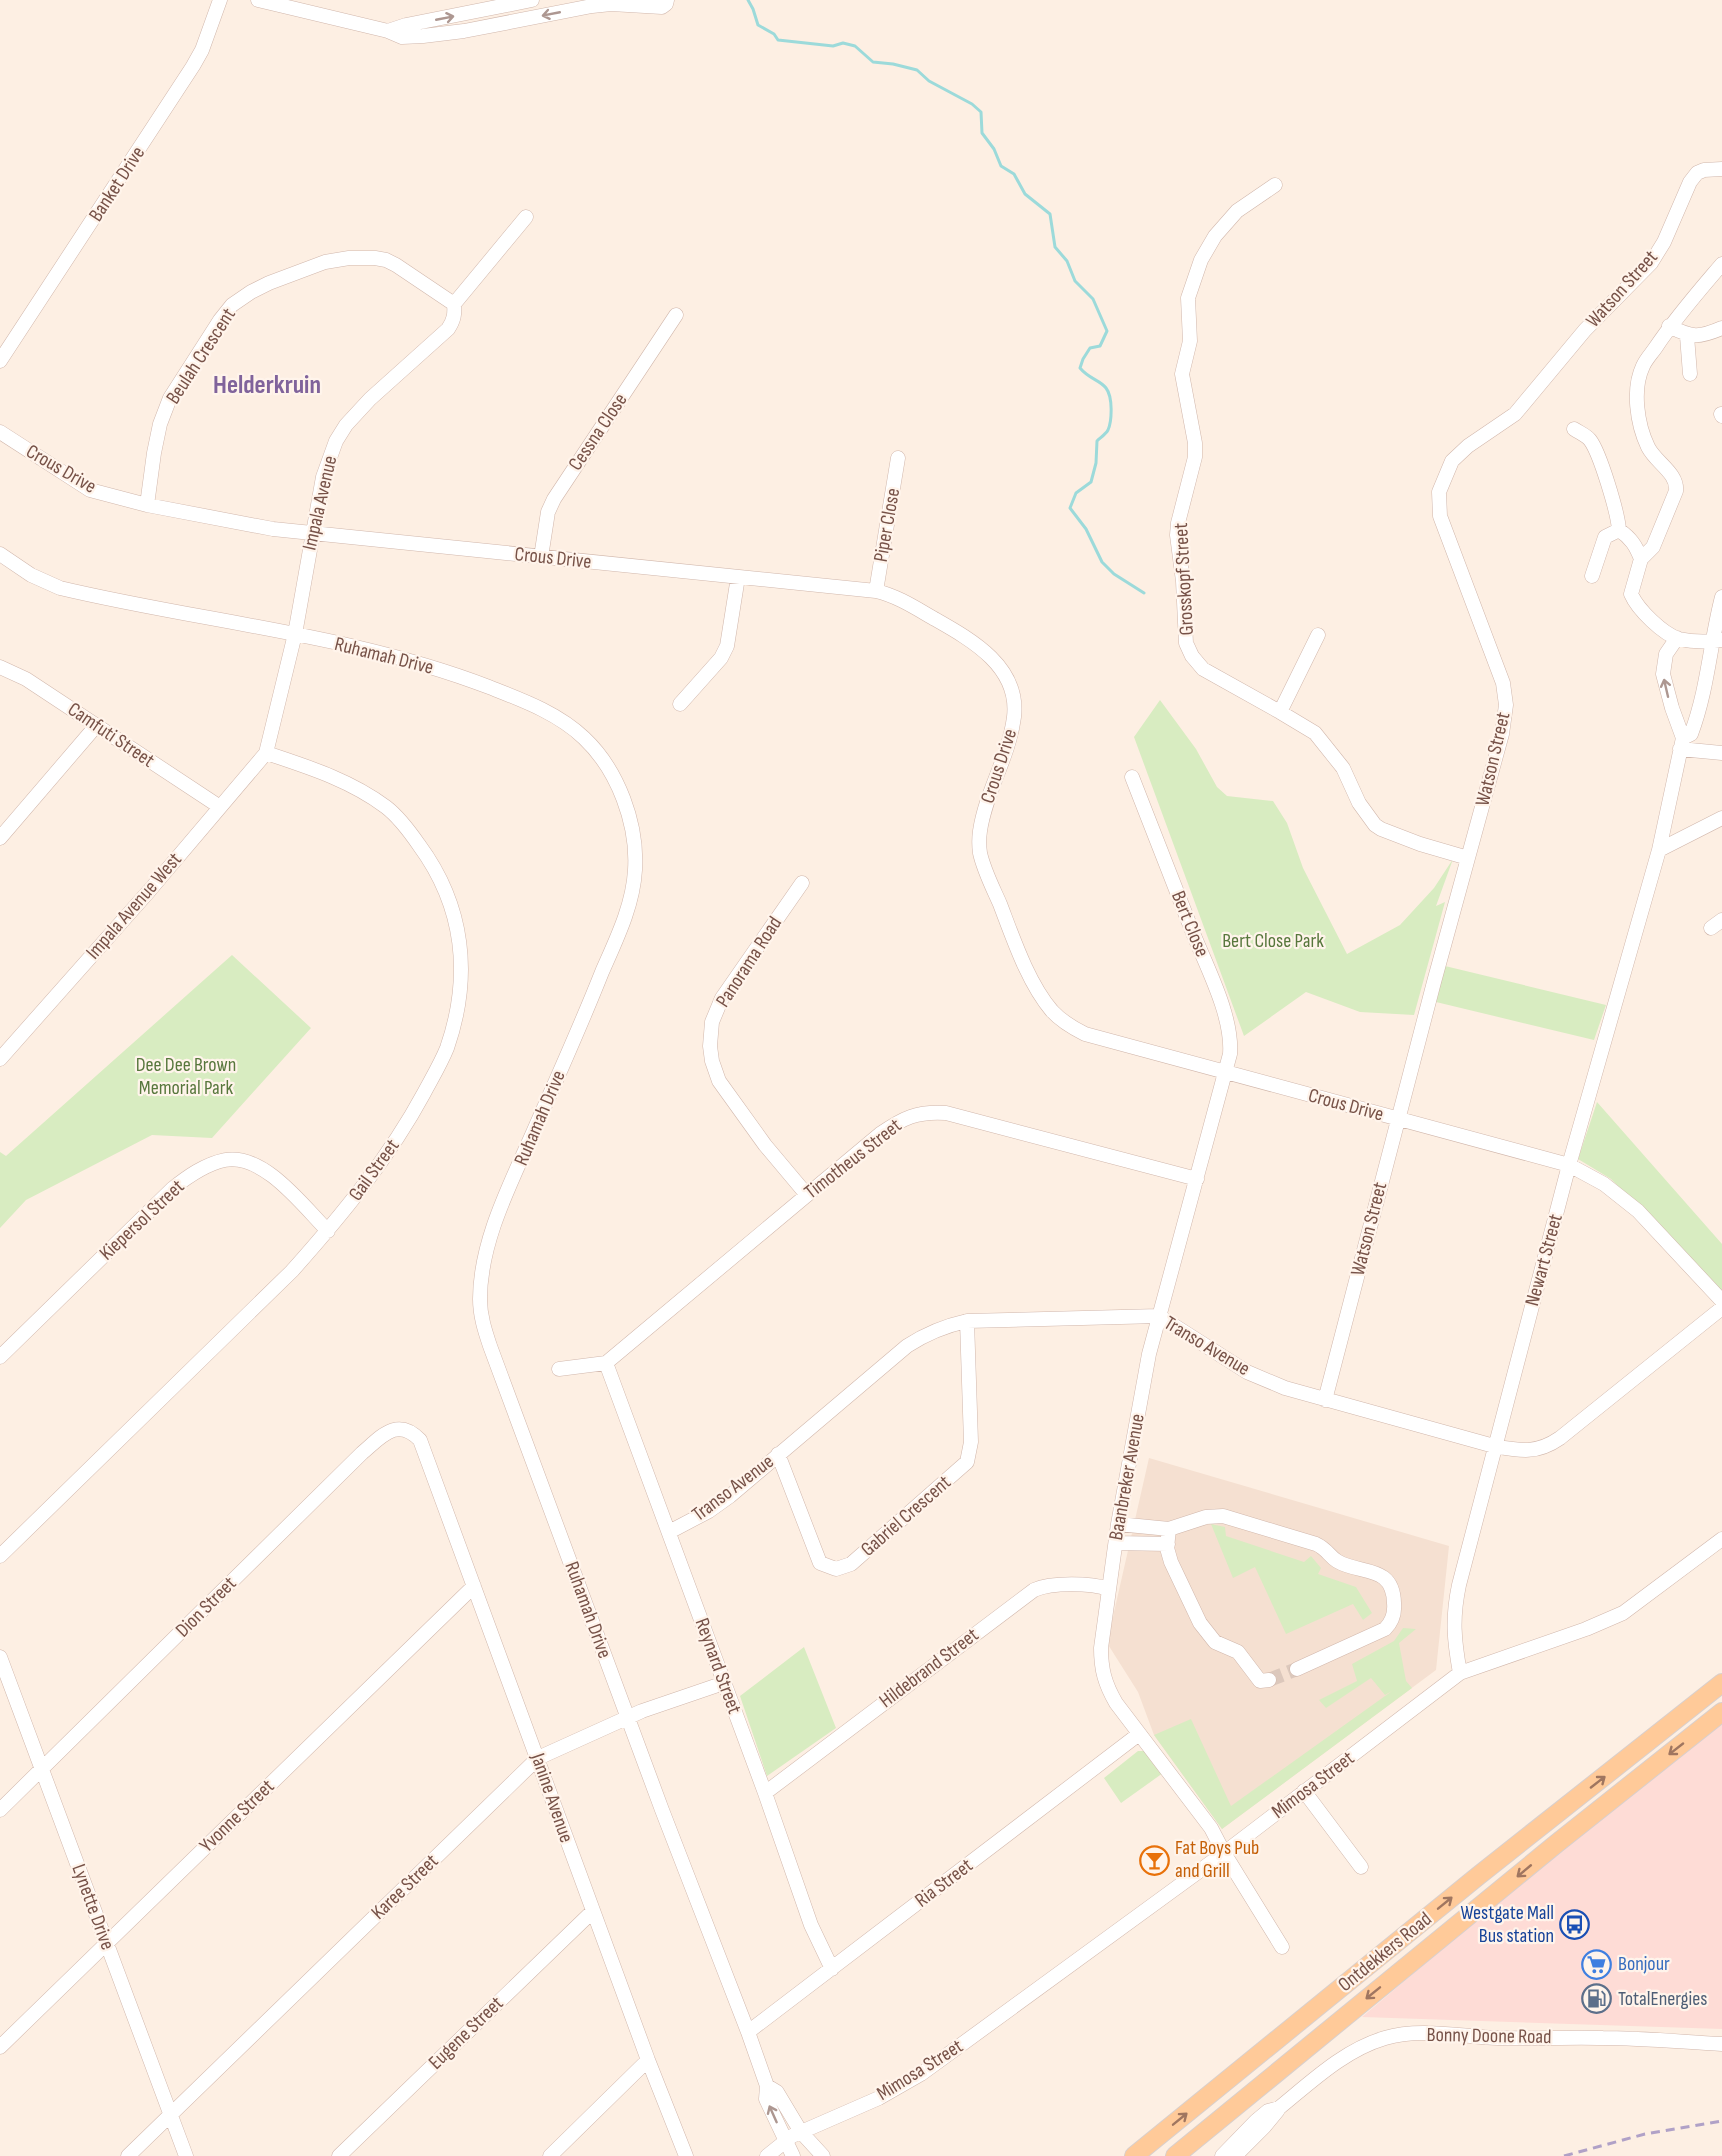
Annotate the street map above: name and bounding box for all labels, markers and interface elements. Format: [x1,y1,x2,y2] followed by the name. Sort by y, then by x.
[542,9,562,20] one-way arrow
[434,12,454,23] one-way arrow
[84,142,150,226] street label: Banket Drive
[1581,245,1663,333] street label: Watson Street
[161,304,241,408] street label: Beulah Crescent
[213,370,321,401] district label: Helderkruin
[563,389,633,475] street label: Cessna Close
[22,439,100,499] street label: Crous Drive
[297,453,343,553] street label: Impala Avenue
[869,486,905,564] street label: Piper Close
[1169,522,1199,636] street label: Grosskopf Street
[513,542,593,574] street label: Crous Drive
[332,632,436,680] street label: Ruhamah Drive
[1660,678,1672,697] one-way arrow
[63,697,159,773] street label: Camfuti Street
[1471,710,1515,808] street label: Watson Street
[976,726,1022,806] street label: Crous Drive
[81,848,187,964] street label: Impala Avenue West
[1166,887,1214,961] street label: Bert Close
[711,912,787,1012] street label: Panorama Road
[1222,929,1324,953] park label: Bert Close Park
[136,1053,236,1100] park label: Dee Dee Brown Memorial Park
[509,1067,571,1169] street label: Ruhamah Drive
[1306,1083,1386,1127] street label: Crous Drive
[800,1114,906,1204] street label: Timotheus Street
[344,1134,404,1206] street label: Gail Street
[95,1175,189,1265] street label: Kiepersol Street
[1346,1180,1392,1278] street label: Watson Street
[1520,1211,1568,1309] street label: Newart Street
[1160,1311,1254,1381] street label: Transo Avenue
[1104,1412,1150,1542] street label: Baanbreker Avenue
[687,1450,779,1526] street label: Transo Avenue
[856,1470,956,1562] street label: Gabriel Crescent
[559,1558,617,1662] street label: Ruhamah Drive
[171,1572,241,1642] street label: Dion Street
[690,1615,746,1717] street label: Reynard Street
[875,1623,983,1713] street label: Hildebrand Street
[1668,1742,1684,1755] one-way arrow
[1267,1746,1359,1824] street label: Mimosa Street
[525,1749,578,1846] street label: Janine Avenue
[195,1775,279,1857] street label: Yvonne Street
[1589,1775,1605,1788] one-way arrow
[1175,1836,1259,1883] place label: Fat Boys Pub and Grill
[1138,1844,1170,1876] bar icon: Fat Boys Pub and Grill
[367,1849,443,1925] street label: Karee Street
[910,1854,978,1912] street label: Ria Street
[66,1861,120,1953] street label: Lynette Drive
[1517,1864,1532,1878] one-way arrow
[1437,1896,1452,1910] one-way arrow
[1460,1901,1554,1948] place label: Westgate Mall Bus station
[1334,1907,1436,1997] street label: Ontdekkers Road
[1559,1909,1591,1941] bus stop icon: Westgate Mall Bus station
[1581,1948,1613,1980] supermarket icon: Bonjour
[1618,1952,1670,1976] place label: Bonjour
[1581,1983,1613,2015] fuel station icon: TotalEnergies
[1365,1987,1381,2000] one-way arrow
[1618,1987,1707,2011] place label: TotalEnergies
[424,1992,508,2074] street label: Eugene Street
[1426,2023,1552,2049] street label: Bonny Doone Road
[873,2034,967,2106] street label: Mimosa Street
[767,2106,778,2124] one-way arrow
[1172,2112,1187,2126] one-way arrow

